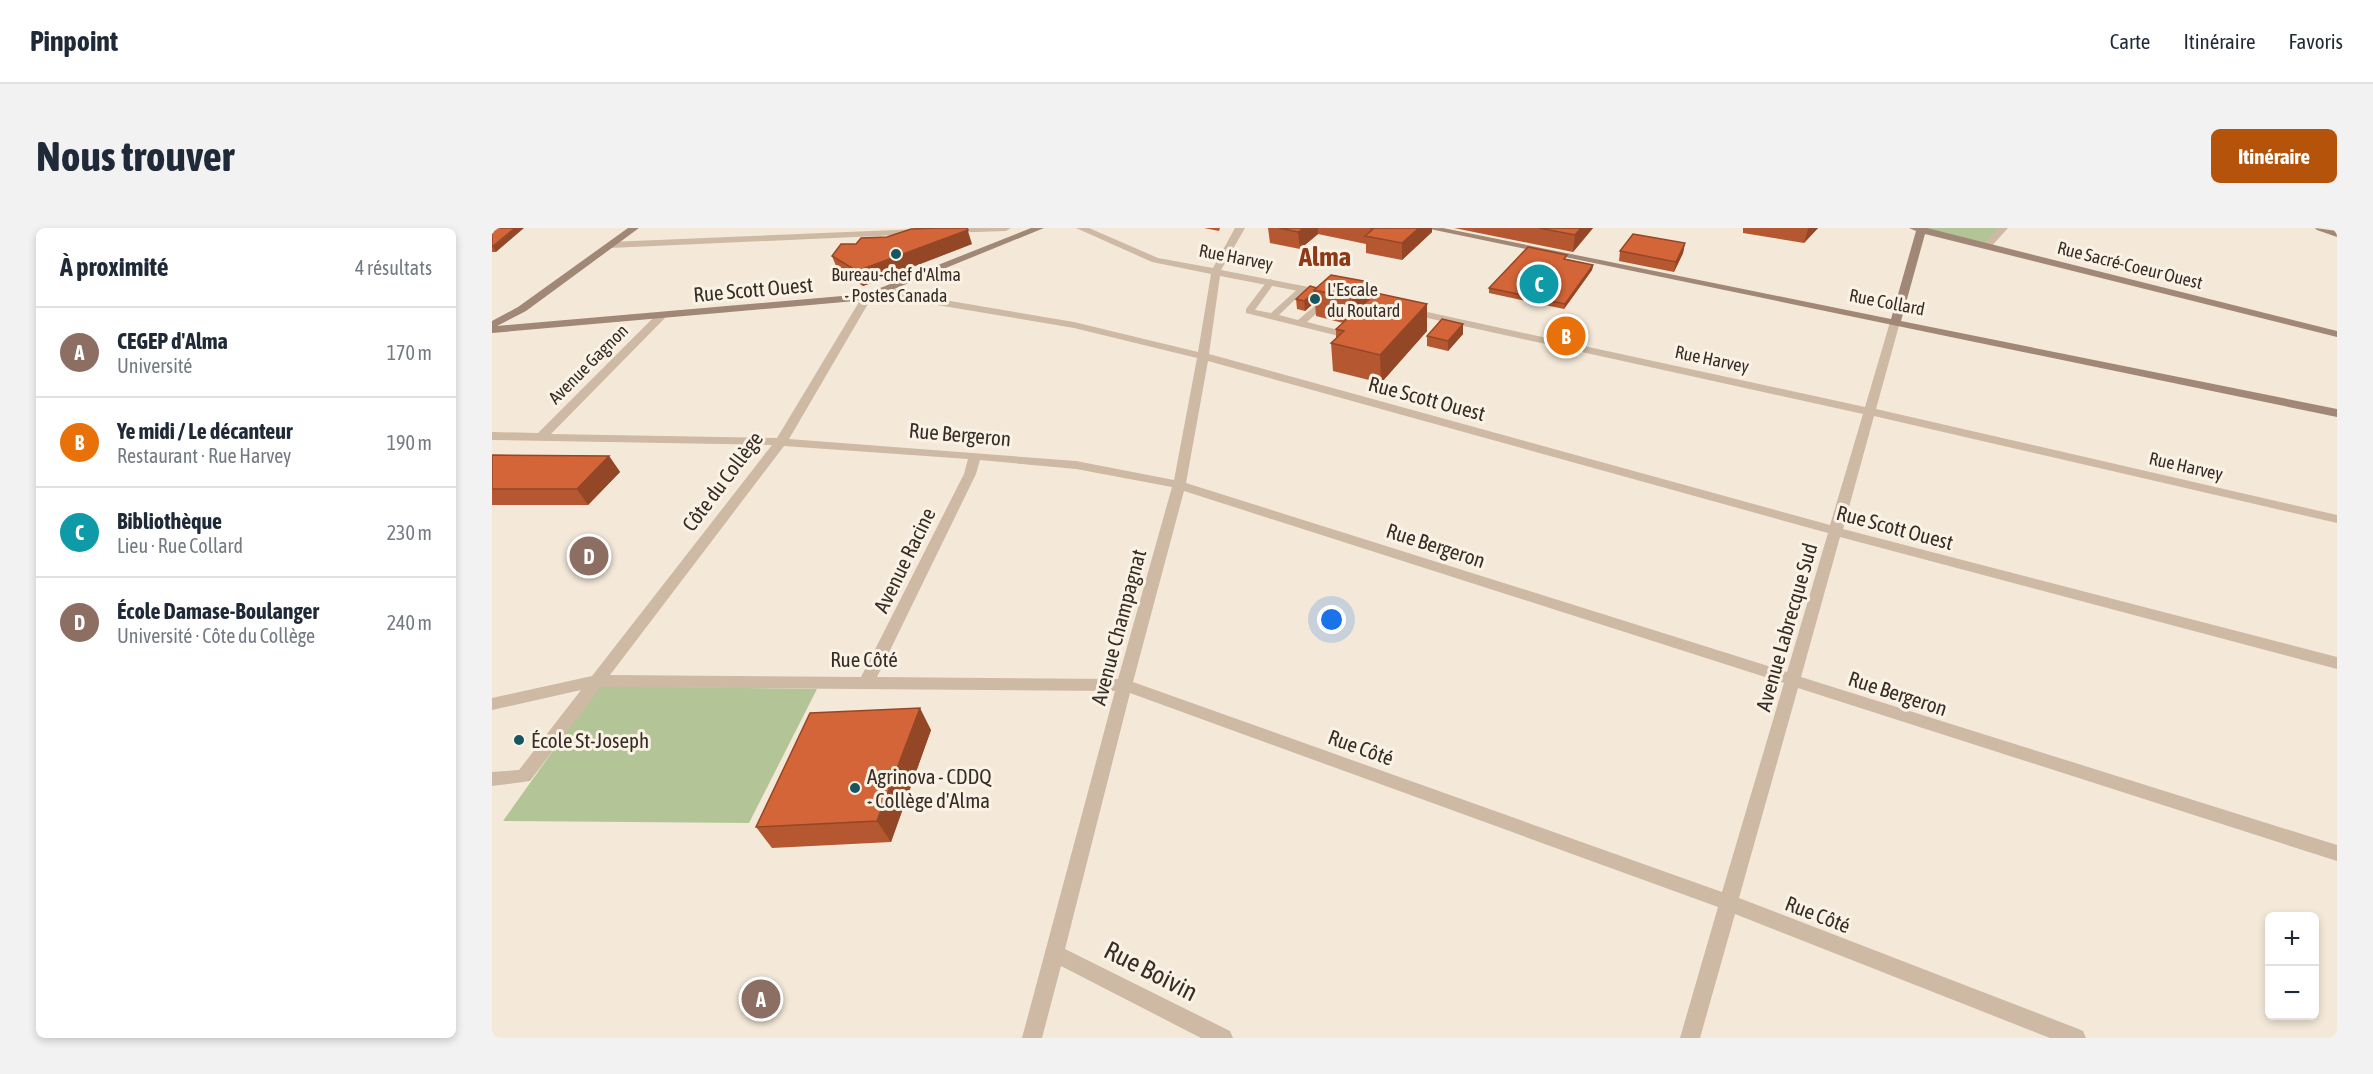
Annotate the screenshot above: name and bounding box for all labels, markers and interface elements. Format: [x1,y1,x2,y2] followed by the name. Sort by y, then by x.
[30,25,118,57] text: Pinpoint
[2110,29,2150,53] text: Carte
[2183,29,2255,53] text: Itinéraire
[2288,29,2343,53] text: Favoris
[2211,129,2337,183] button: Itinéraire
[36,132,234,180] text: Nous trouver
[2055,237,2205,293] street label: Rue Sacré-Coeur Ouest
[1197,240,1275,274] street label: Rue Harvey
[1298,241,1351,272] district label: Alma
[889,247,903,261] marker: Bureau-chef d'Alma - Postes Canada
[60,252,168,282] text: À proximité
[355,256,432,279] text: 4 résultats
[1520,262,1558,306] pin: C
[831,264,961,306] place label: Bureau-chef d'Alma - Postes Canada
[692,272,814,306] street label: Rue Scott Ouest
[1327,279,1400,321] place label: L'Escale du Routard
[1847,284,1927,320] street label: Rue Collard
[1308,292,1322,306] marker: L'Escale du Routard
[1546,314,1586,358] pin: B
[544,320,632,408] street label: Avenue Gagnon
[117,328,228,354] text: CEGEP d'Alma
[75,341,84,364] text: A
[387,341,432,364] text: 170 m
[1673,341,1751,377] street label: Rue Harvey
[117,354,192,377] text: Université
[1366,371,1488,425] street label: Rue Scott Ouest
[117,418,292,444] text: Ye midi / Le décanteur
[908,418,1012,450] street label: Rue Bergeron
[677,426,767,536] street label: Côte du Collège
[75,431,84,454] text: B
[387,431,432,454] text: 190 m
[117,444,291,467] text: Restaurant · Rue Harvey
[2147,447,2225,485] street label: Rue Harvey
[1834,500,1956,554] street label: Rue Scott Ouest
[868,504,940,616] street label: Avenue Racine
[117,508,222,534] text: Bibliothèque
[1384,518,1488,572] street label: Rue Bergeron
[75,521,84,544] text: C
[387,521,432,544] text: 230 m
[117,534,243,557] text: Lieu · Rue Collard
[570,534,608,578] pin: D
[1751,540,1821,714] street label: Avenue Labrecque Sud
[1086,546,1150,708] street label: Avenue Champagnat
[117,598,319,624] text: École Damase-Boulanger
[1317,605,1346,634] your location
[74,611,85,634] text: D
[387,611,432,634] text: 240 m
[117,624,315,647] text: Université · Côte du Collège
[830,647,898,671] street label: Rue Côté
[1846,666,1950,720] street label: Rue Bergeron
[1325,724,1397,770] street label: Rue Côté
[531,728,649,752] place label: École St-Joseph
[512,733,526,747] marker: École St-Joseph
[867,764,992,812] place label: Agrinova - CDDQ - Collège d'Alma
[848,781,862,795] marker: Agrinova - CDDQ - Collège d'Alma
[1782,891,1854,937] street label: Rue Côté
[2265,912,2319,1020] map controls
[2265,912,2319,966] button: +
[1099,935,1203,1007] street label: Rue Boivin
[2265,966,2319,1020] button: −
[742,976,780,1022] pin: A

